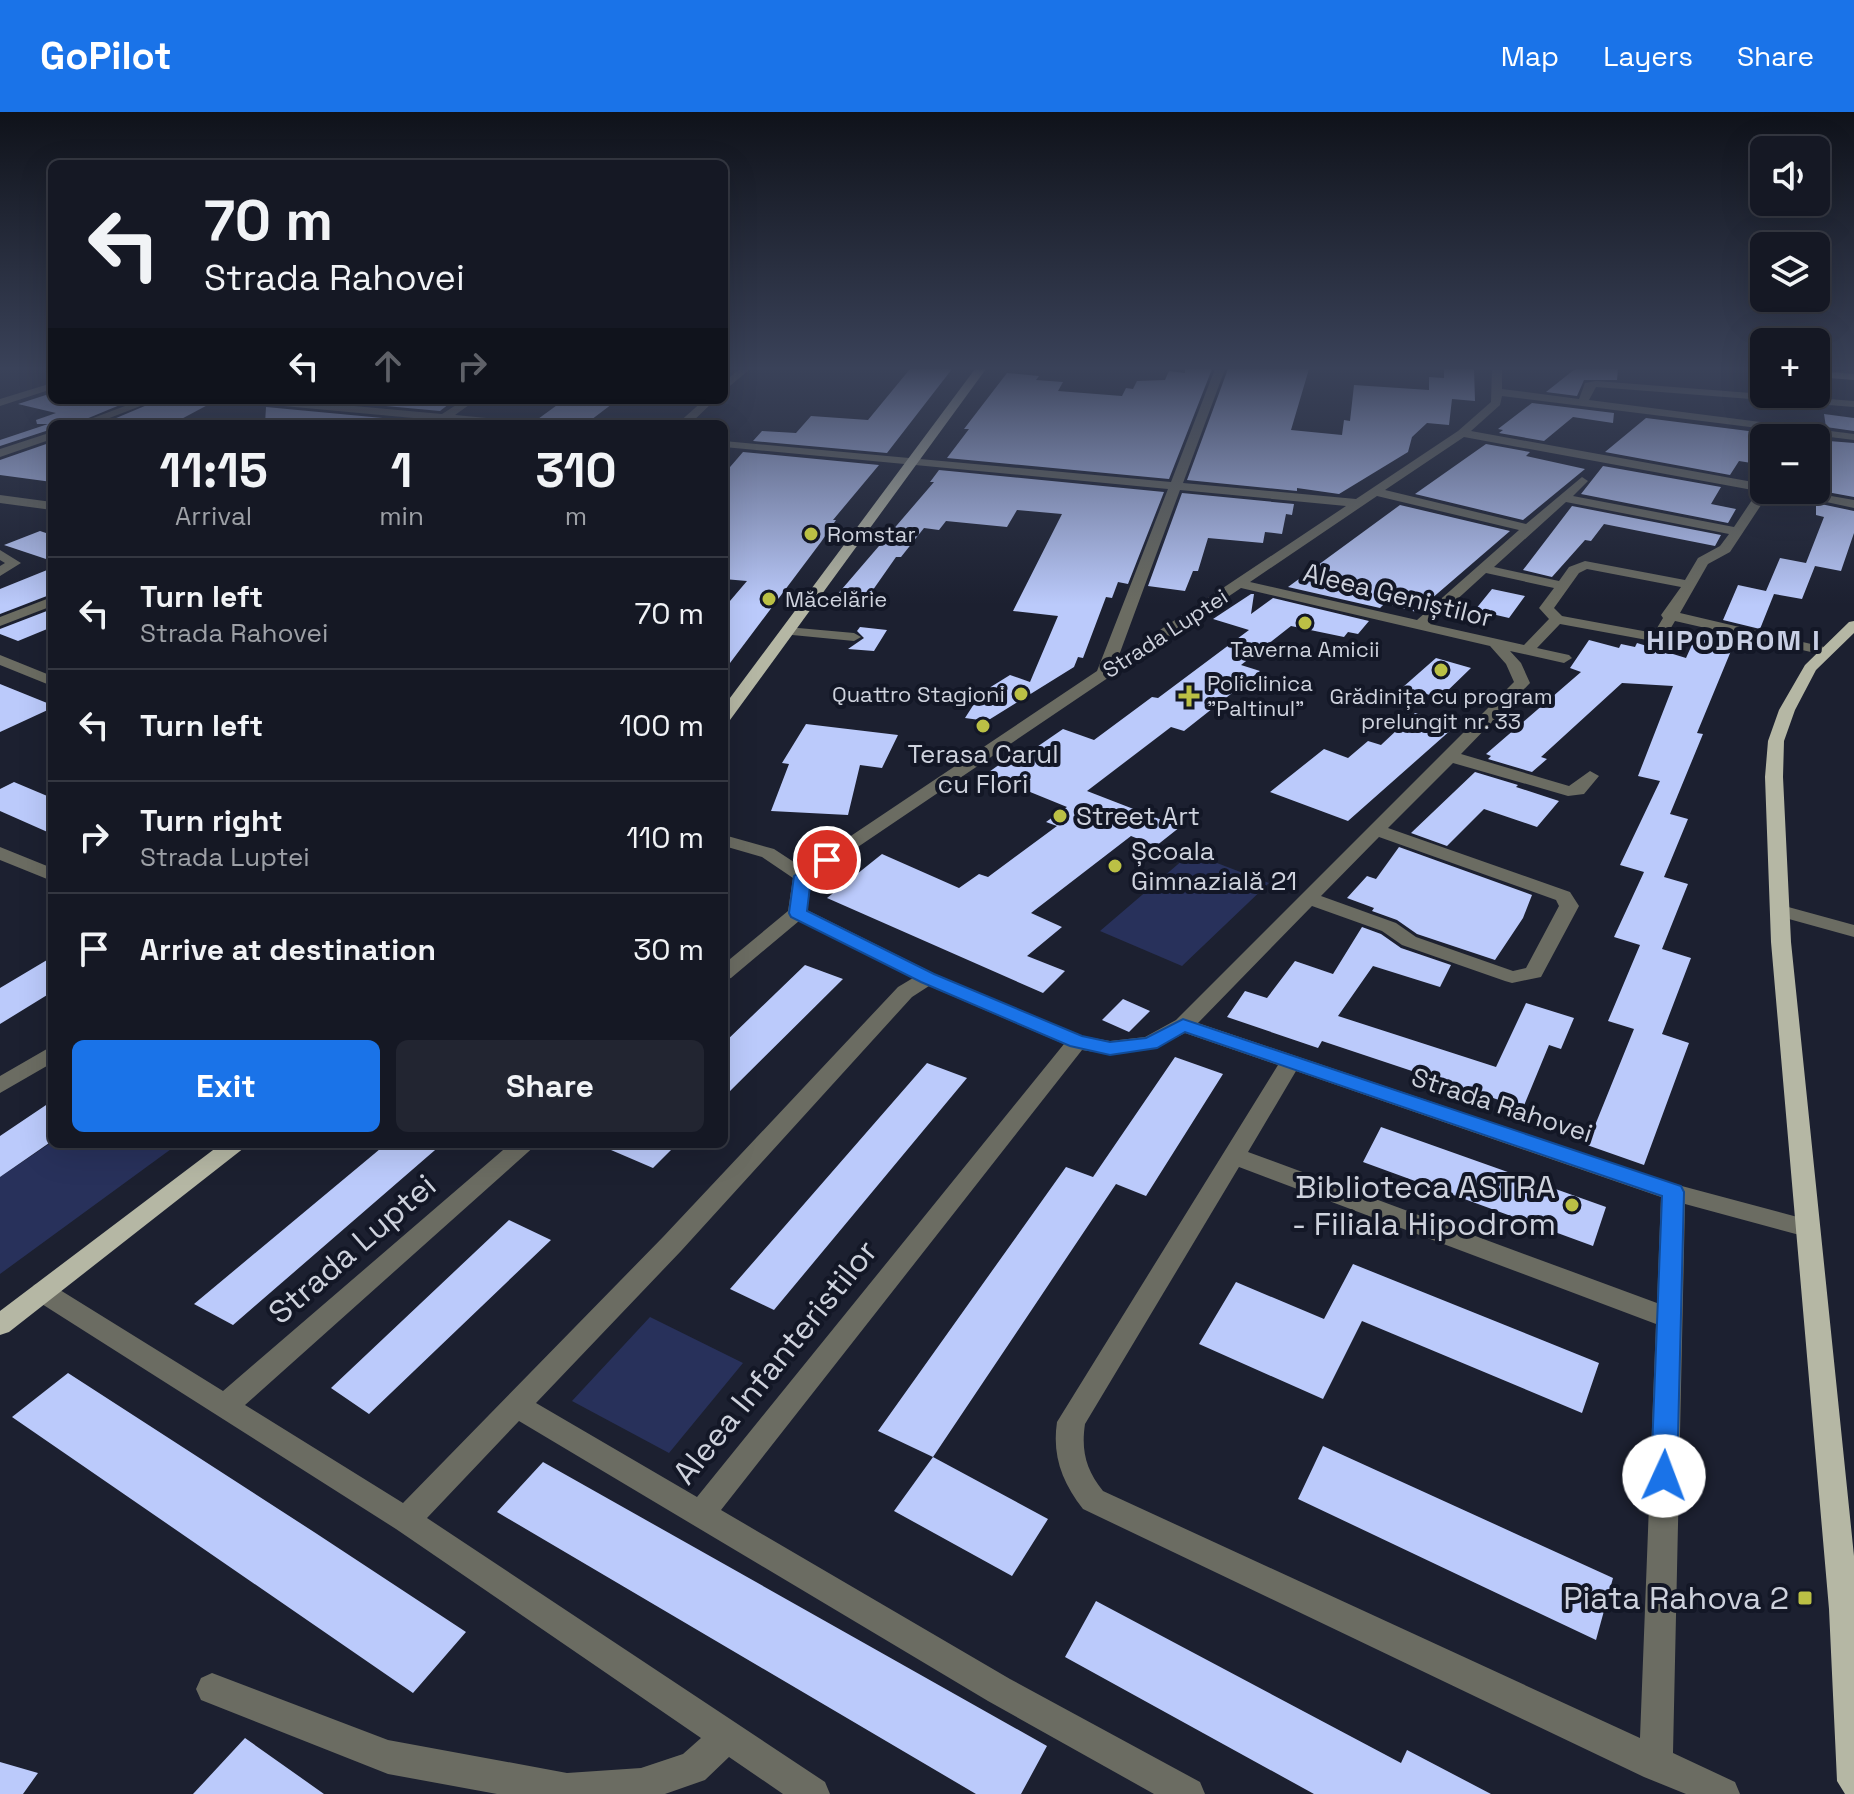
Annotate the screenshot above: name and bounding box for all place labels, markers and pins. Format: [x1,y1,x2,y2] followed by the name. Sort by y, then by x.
[827,520,916,548] place label: Romstar
[802,525,820,543] marker: Romstar
[785,585,887,613] place label: Măcelărie
[760,590,778,608] marker: Măcelărie
[1296,614,1314,632] marker: Taverna Amicii
[1230,635,1380,663] place label: Taverna Amicii
[1432,661,1450,679] marker: Grădinița cu program prelungit nr. 33
[1207,669,1313,722] place label: Policlinica "Paltinul"
[832,680,1005,708] place label: Quattro Stagioni
[1329,682,1553,735] place label: Grădinița cu program prelungit nr. 33
[1012,685,1030,703] marker: Quattro Stagioni
[1178,685,1200,707] marker: Policlinica "Paltinul"
[974,717,992,735] marker: Terasa Carul cu Flori
[907,737,1059,801] place label: Terasa Carul cu Flori
[1076,799,1200,833] place label: Street Art
[1051,807,1069,825] marker: Street Art
[793,826,861,894] pin
[1131,834,1297,898] place label: Școala Gimnazială 21
[1106,857,1124,875] marker: Școala Gimnazială 21
[1292,1167,1556,1244] place label: Biblioteca ASTRA - Filiala Hipodrom
[1563,1196,1581,1214] marker: Biblioteca ASTRA - Filiala Hipodrom
[1563,1578,1789,1618] place label: Piata Rahova 2
[1796,1589,1814,1607] marker: Piata Rahova 2

